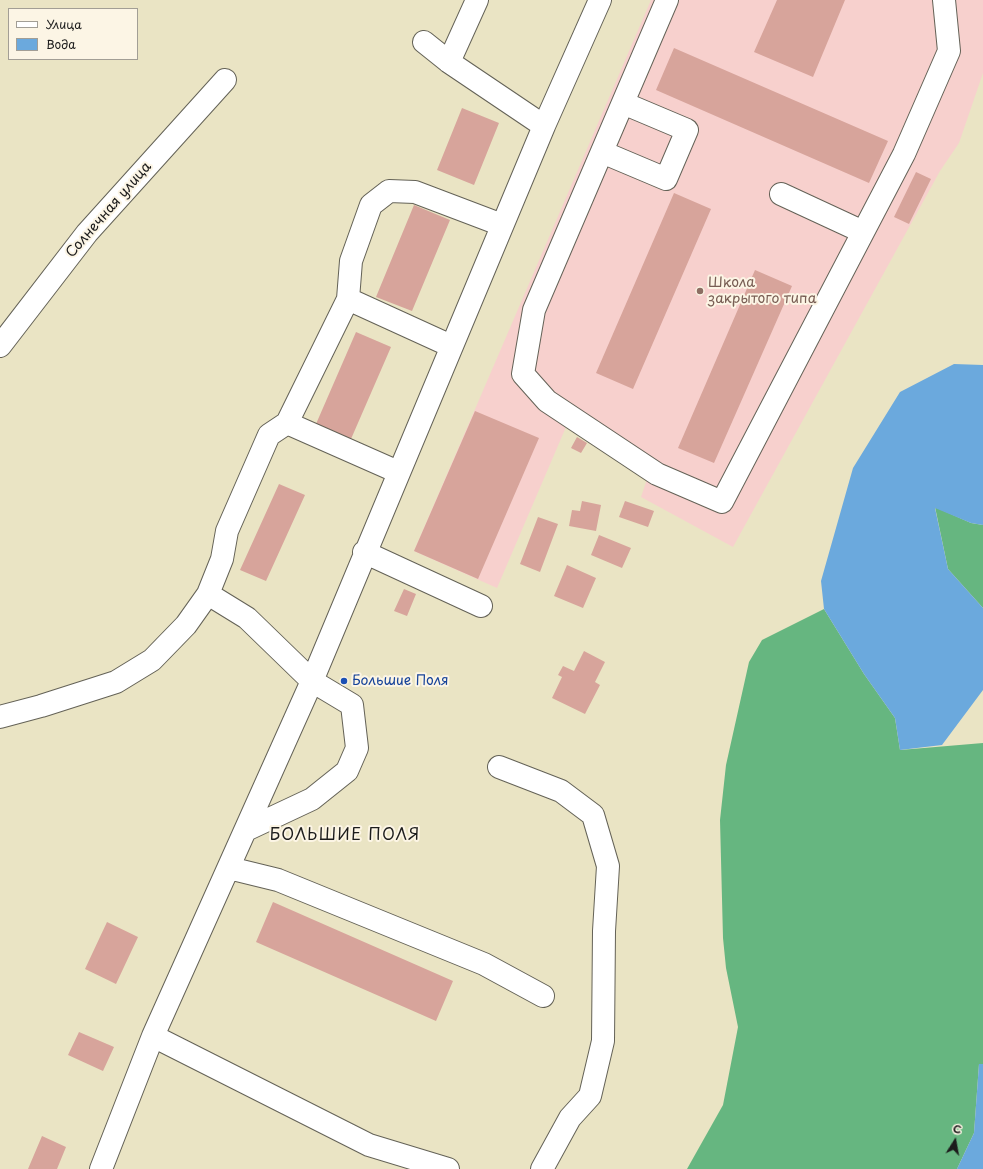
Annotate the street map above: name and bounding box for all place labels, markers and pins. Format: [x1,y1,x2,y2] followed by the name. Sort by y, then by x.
[708,275,817,308] place label: Школа закрытого типа
[695,286,705,296] marker: Школа закрытого типа
[352,673,449,689] place label: Большие Поля
[339,676,349,686] marker: Большие Поля

